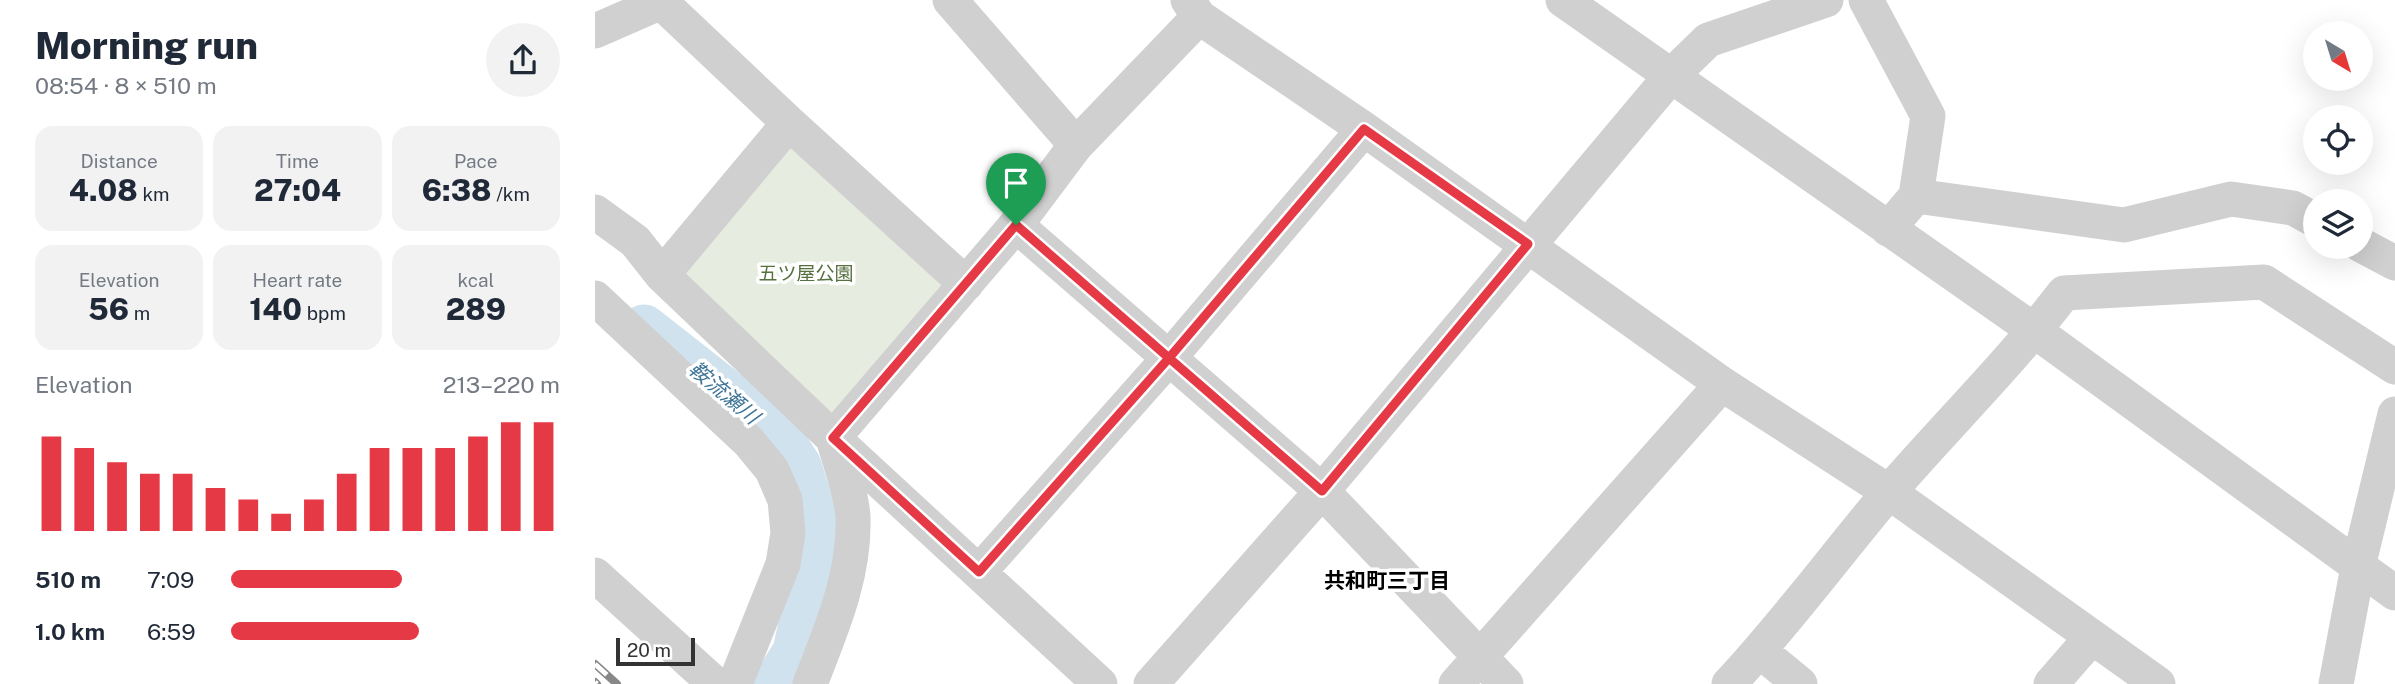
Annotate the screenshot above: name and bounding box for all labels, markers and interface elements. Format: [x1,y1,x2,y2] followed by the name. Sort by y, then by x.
[2303,21,2373,91] north arrow
[2303,21,2373,259] map controls
[35,23,258,68] text: Morning run
[486,23,560,97] button: share
[35,72,217,99] text: 08:54 · 8 × 510 m
[2303,105,2373,175] button: locate
[81,150,158,172] text: Distance
[276,150,319,172] text: Time
[454,150,498,172] text: Pace
[986,153,1046,225] pin
[997,164,1035,202] icon: arrive
[69,172,138,208] text: 4.08
[254,172,341,208] text: 27:04
[422,172,492,208] text: 6:38
[138,183,170,205] text: km
[492,183,530,205] text: /km
[2303,189,2373,259] button: layers
[758,262,854,284] park label: 五ツ屋公園
[79,269,159,291] text: Elevation
[253,269,342,291] text: Heart rate
[457,269,494,291] text: kcal
[88,291,129,327] text: 56
[249,291,302,327] text: 140
[446,291,506,327] text: 289
[129,302,150,324] text: m
[302,302,346,324] text: bpm
[684,356,766,430] water label: 鞍流瀬川
[35,371,133,398] text: Elevation
[443,371,560,398] text: 213–220 m
[35,566,101,593] text: 510 m
[147,566,194,593] text: 7:09
[1324,568,1450,593] district label: 共和町三丁目
[35,618,105,645] text: 1.0 km
[147,618,196,645] text: 6:59
[616,635,695,667] scale bar
[627,639,671,661] text: 20 m

